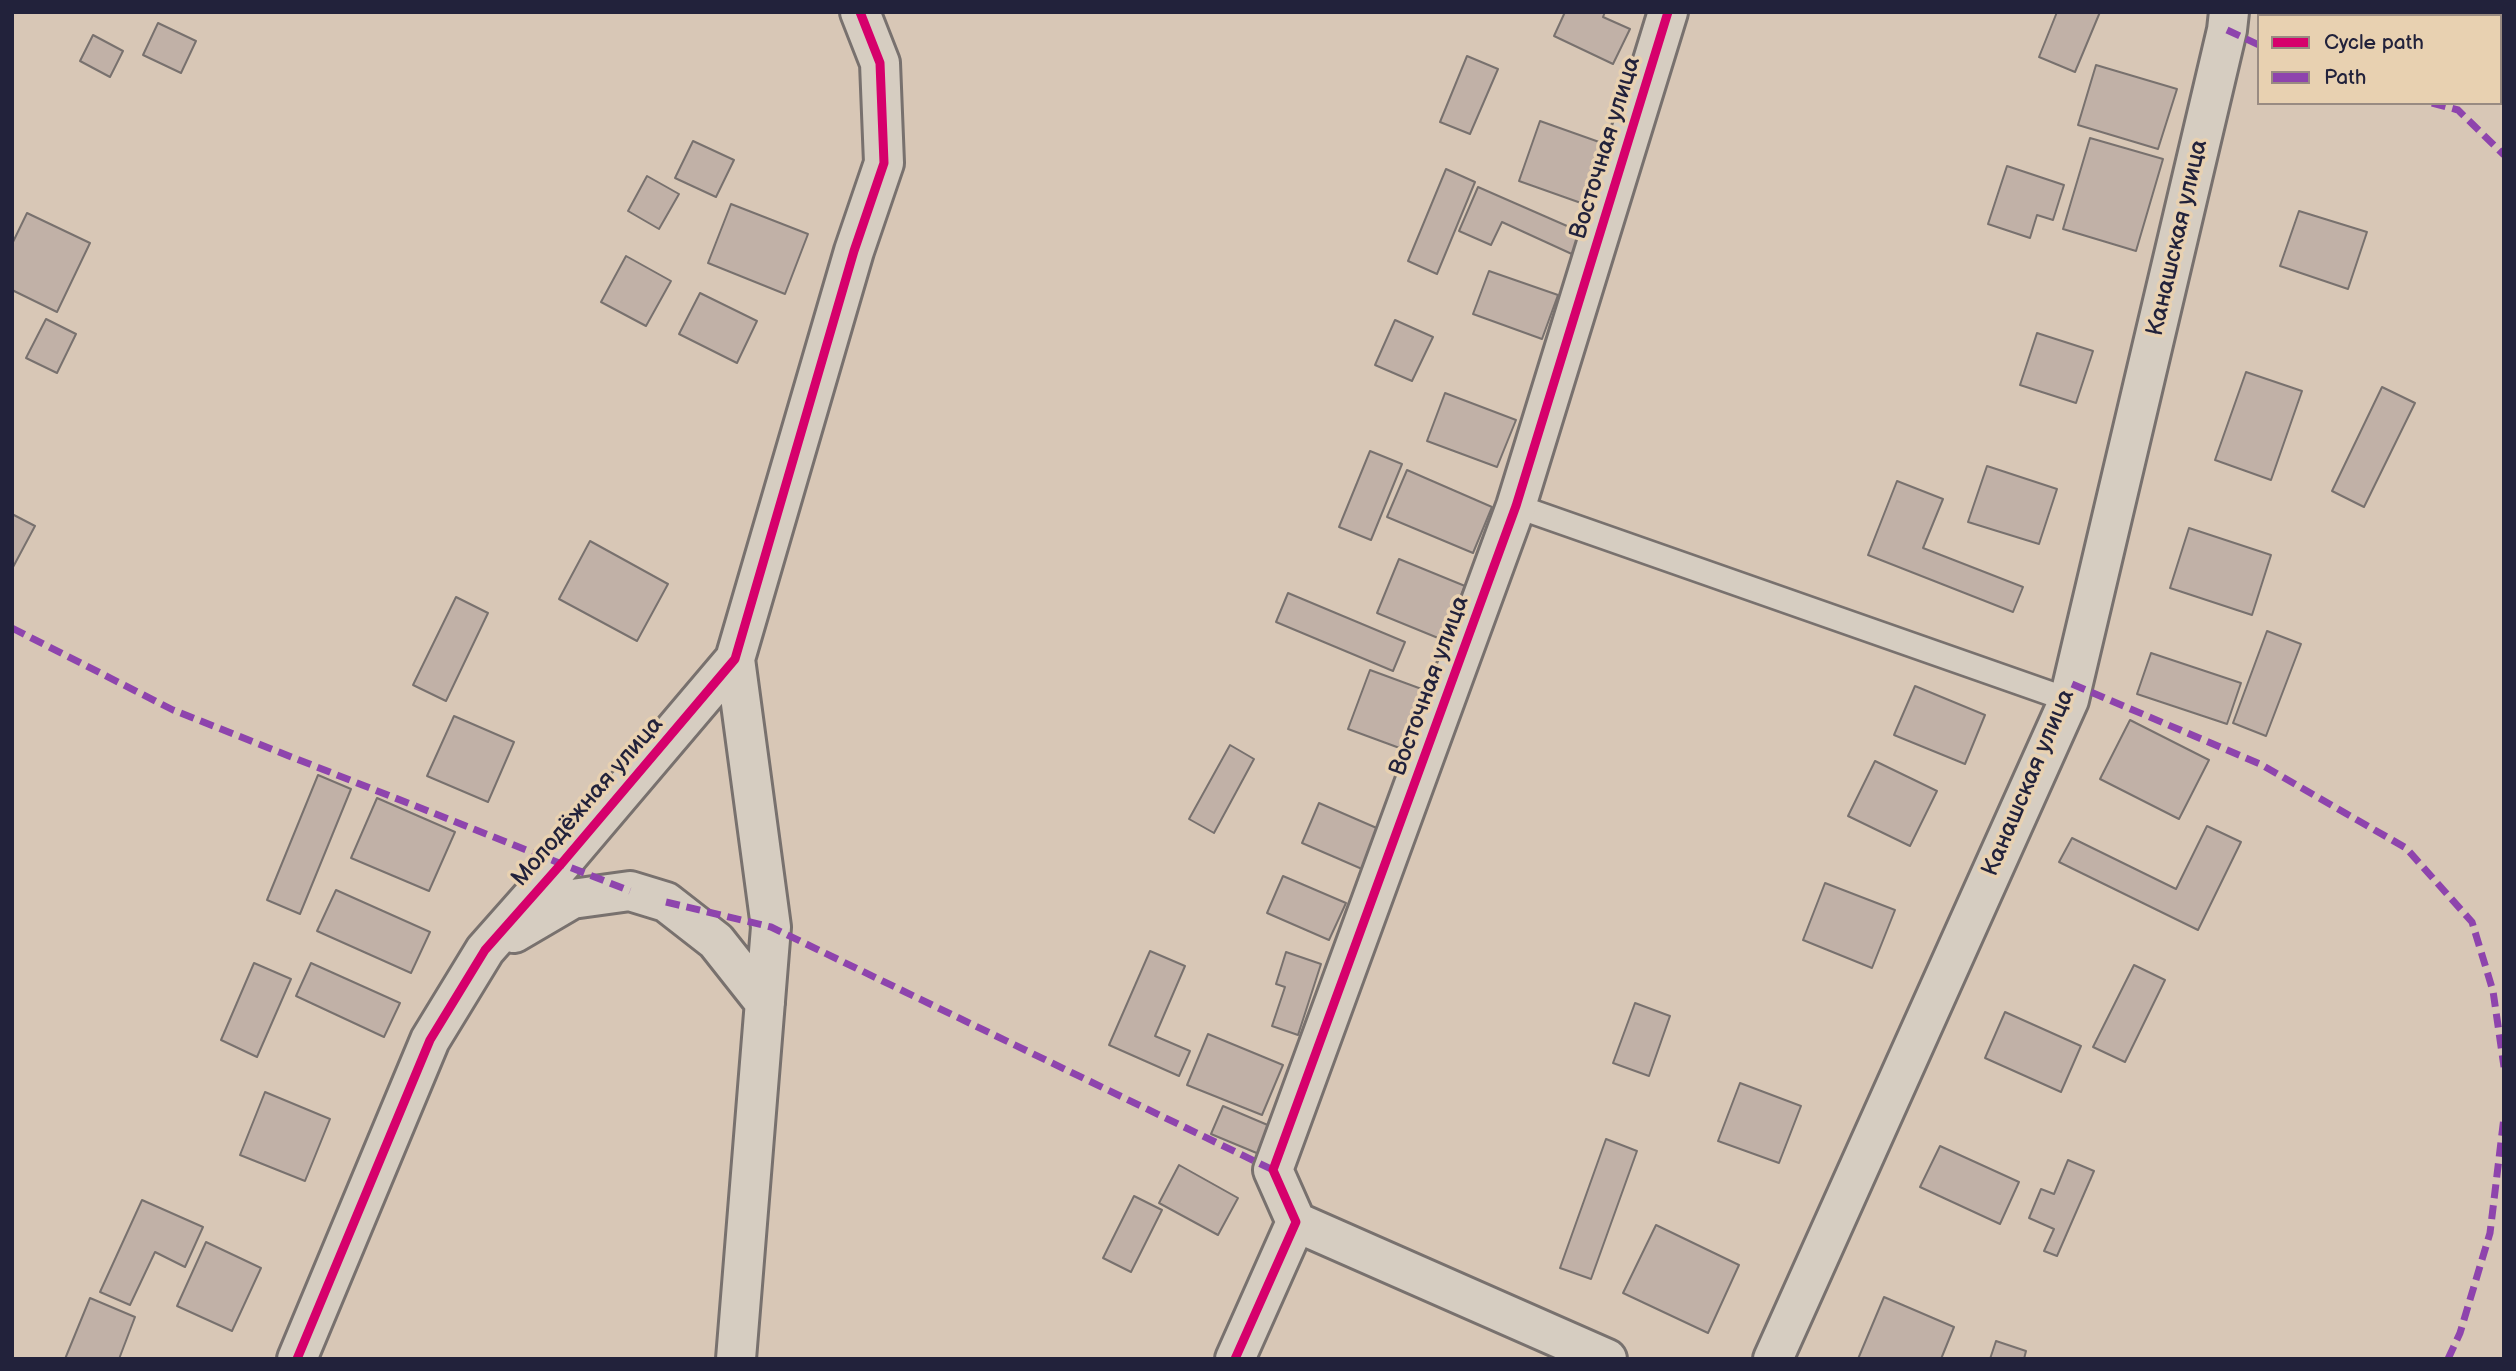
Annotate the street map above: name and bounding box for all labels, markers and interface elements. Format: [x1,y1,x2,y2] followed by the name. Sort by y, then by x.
[2257,14,2502,105] legend
[2324,30,2424,55] text: Cycle path
[1565,53,1647,243] street label: Восточная улица
[2324,65,2366,90] text: Path
[2141,137,2215,339] street label: Канашская улица
[1384,592,1476,780] street label: Восточная улица
[1977,685,2081,881] street label: Канашская улица
[506,711,670,893] street label: Молодёжная улица

